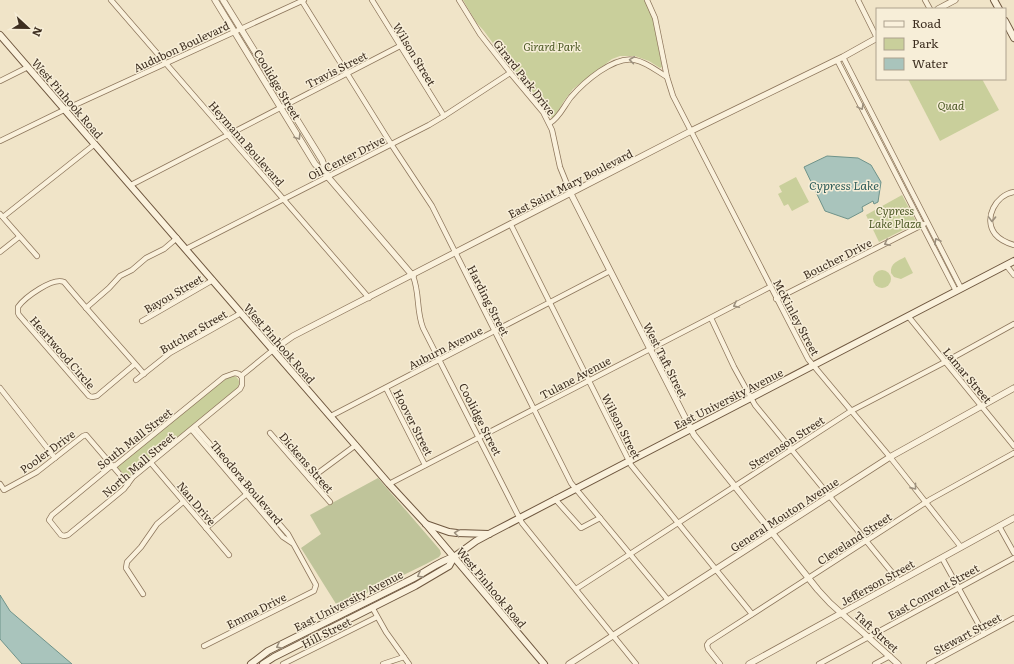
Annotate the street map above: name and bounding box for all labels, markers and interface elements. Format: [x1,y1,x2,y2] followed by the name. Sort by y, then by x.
[8,8,48,48] north arrow
[876,8,1006,80] legend
[912,14,942,32] text: Road
[130,17,232,75] street label: Audubon Boulevard
[390,19,441,89] street label: Wilson Street
[29,25,47,39] text: N
[912,34,939,52] text: Park
[490,36,560,118] street label: Girard Park Drive
[523,38,581,54] park label: Girard Park
[251,46,306,123] street label: Coolidge Street
[302,46,370,91] street label: Travis Street
[912,54,948,72] text: Water
[29,55,107,142] street label: West Pinhook Road
[629,56,636,65] one-way arrow
[206,97,289,189] street label: Heymann Boulevard
[938,97,965,113] park label: Quad
[856,103,864,110] one-way arrow
[305,131,388,183] street label: Oil Center Drive
[294,133,301,140] one-way arrow
[505,144,635,221] street label: East Saint Mary Boulevard
[809,176,879,194] water label: Cypress Lake
[869,202,922,231] park label: Cypress Lake Plaza
[988,216,996,222] one-way arrow
[800,234,874,282] street label: Boucher Drive
[884,238,892,245] one-way arrow
[934,238,942,245] one-way arrow
[464,262,514,339] street label: Harding Street
[141,269,206,316] street label: Bayou Street
[770,276,824,359] street label: McKinley Street
[241,300,319,387] street label: West Pinhook Road
[733,300,740,308] one-way arrow
[156,305,230,357] street label: Butcher Street
[27,312,100,392] street label: Heartwood Circle
[640,319,692,401] street label: West Taft Street
[405,321,485,373] street label: Auburn Avenue
[940,344,996,407] street label: Lamar Street
[537,351,613,402] street label: Tulane Avenue
[671,363,786,432] street label: East University Avenue
[456,380,506,459] street label: Coolidge Street
[390,386,438,458] street label: Hoover Street
[599,391,646,462] street label: Wilson Street
[93,403,175,472] street label: South Mall Street
[745,411,828,473] street label: Stevenson Street
[16,425,78,477] street label: Pooler Drive
[98,427,178,500] street label: North Mall Street
[276,428,338,496] street label: Dickens Street
[207,436,287,528] street label: Theodora Boulevard
[727,473,842,555] street label: General Mouton Avenue
[174,478,220,529] street label: Nan Drive
[910,482,917,490] one-way arrow
[814,508,895,568] street label: Cleveland Street
[454,529,460,538] one-way arrow
[453,543,531,631] street label: West Pinhook Road
[837,555,917,609] street label: Jefferson Street
[884,559,982,623] street label: East Convent Street
[291,565,406,634] street label: East University Avenue
[417,570,424,578] one-way arrow
[223,588,289,632] street label: Emma Drive
[851,607,903,656] street label: Taft Street
[930,608,1004,658] street label: Stewart Street
[298,612,354,651] street label: Hill Street
[276,641,283,649] one-way arrow

